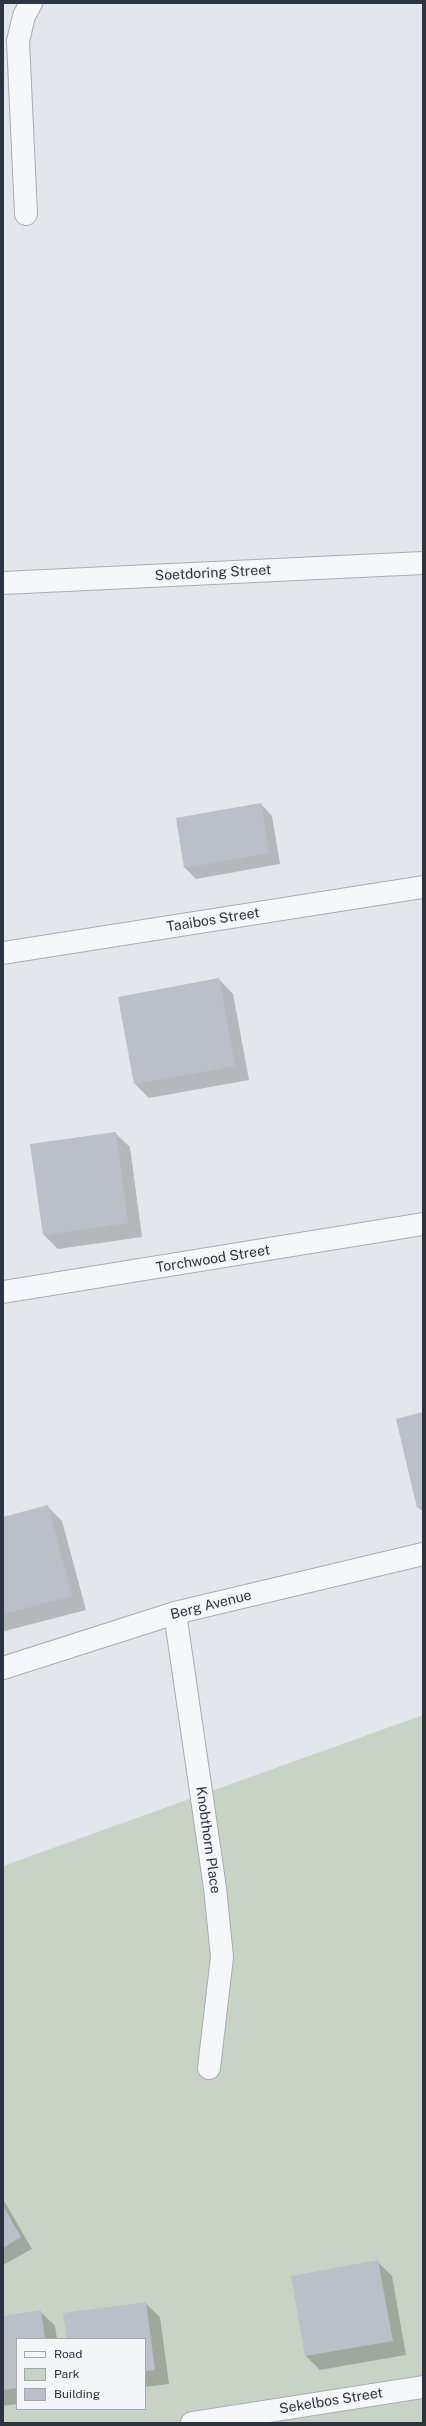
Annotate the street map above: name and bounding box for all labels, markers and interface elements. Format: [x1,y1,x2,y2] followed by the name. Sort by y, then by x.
[154,562,272,584] street label: Soetdoring Street
[165,904,261,936] street label: Taaibos Street
[155,1242,271,1276] street label: Torchwood Street
[169,1587,253,1623] street label: Berg Avenue
[192,1785,224,1895] street label: Knobthorn Place
[16,2338,146,2410] legend
[54,2347,82,2361] text: Road
[54,2367,80,2381] text: Park
[278,2385,384,2417] street label: Sekelbos Street
[54,2387,100,2401] text: Building

